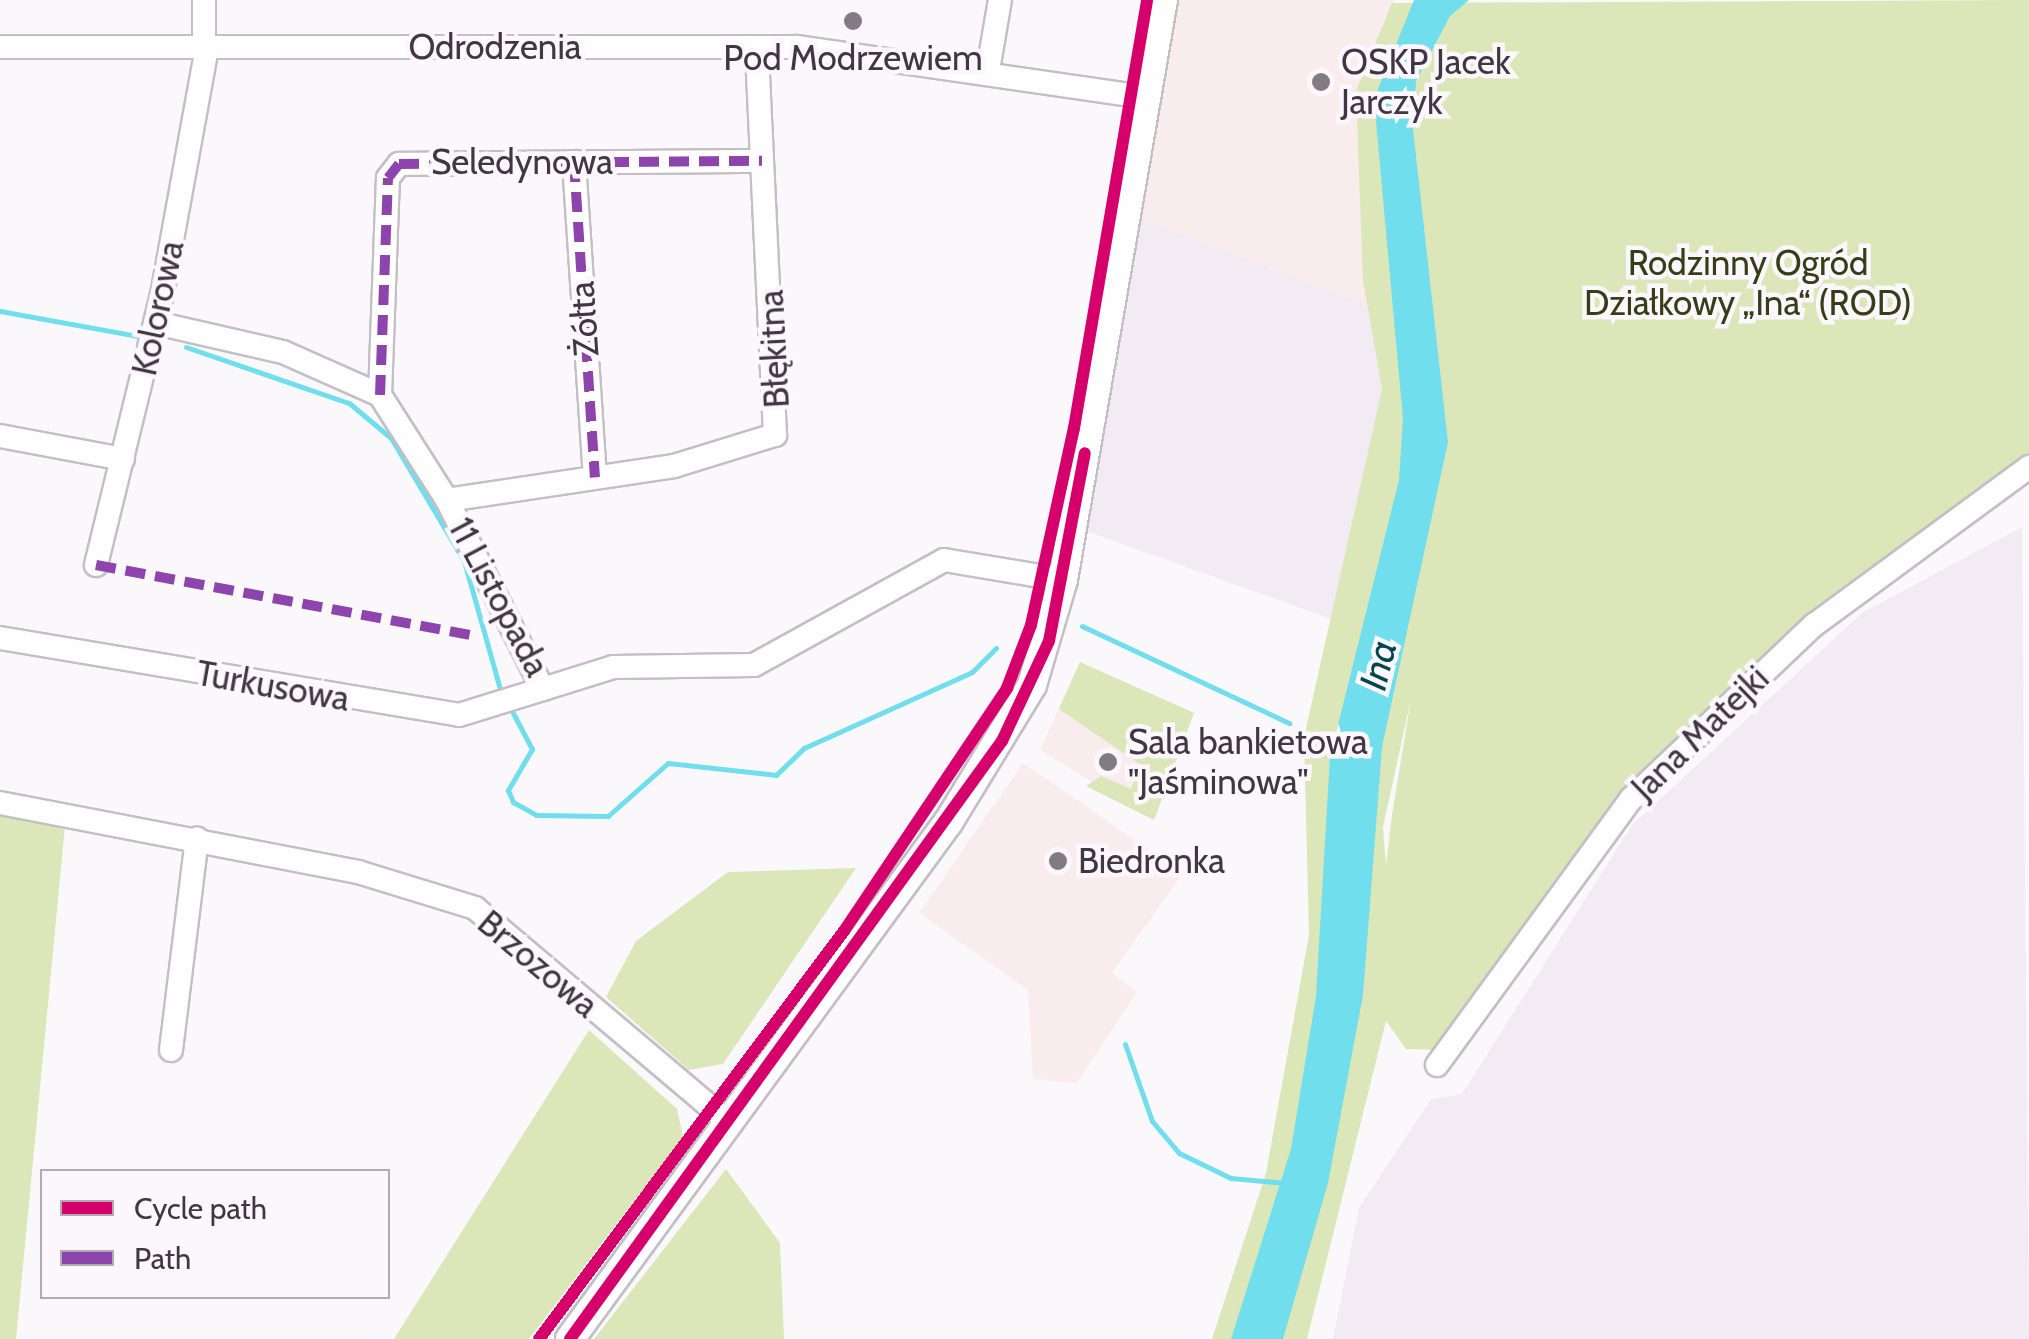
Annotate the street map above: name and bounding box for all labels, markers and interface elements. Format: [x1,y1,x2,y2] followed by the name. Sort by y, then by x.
[842,10,864,32] marker: Pod Modrzewiem
[408,26,582,68] street label: Odrodzenia
[723,37,983,79] place label: Pod Modrzewiem
[1341,41,1511,123] place label: OSKP Jacek Jarczyk
[1310,71,1332,93] marker: OSKP Jacek Jarczyk
[431,141,613,183] street label: Seledynowa
[123,237,193,379] street label: Kolorowa
[1584,242,1912,324] park label: Rodzinny Ogród Działkowy „Ina“ (ROD)
[560,280,608,358] street label: Żółta
[750,289,798,409] street label: Błękitna
[440,511,558,683] street label: 11 Listopada
[1350,636,1406,694] water label: Ina
[193,652,353,720] street label: Turkusowa
[1623,657,1777,809] street label: Jana Matejki
[1128,721,1368,803] place label: Sala bankietowa "Jaśminowa"
[1097,751,1119,773] marker: Sala bankietowa "Jaśminowa"
[1078,840,1225,882] place label: Biedronka
[1047,850,1069,872] marker: Biedronka
[469,902,607,1026] street label: Brzozowa
[40,1169,390,1299] legend
[134,1190,267,1227] text: Cycle path
[134,1240,191,1277] text: Path

